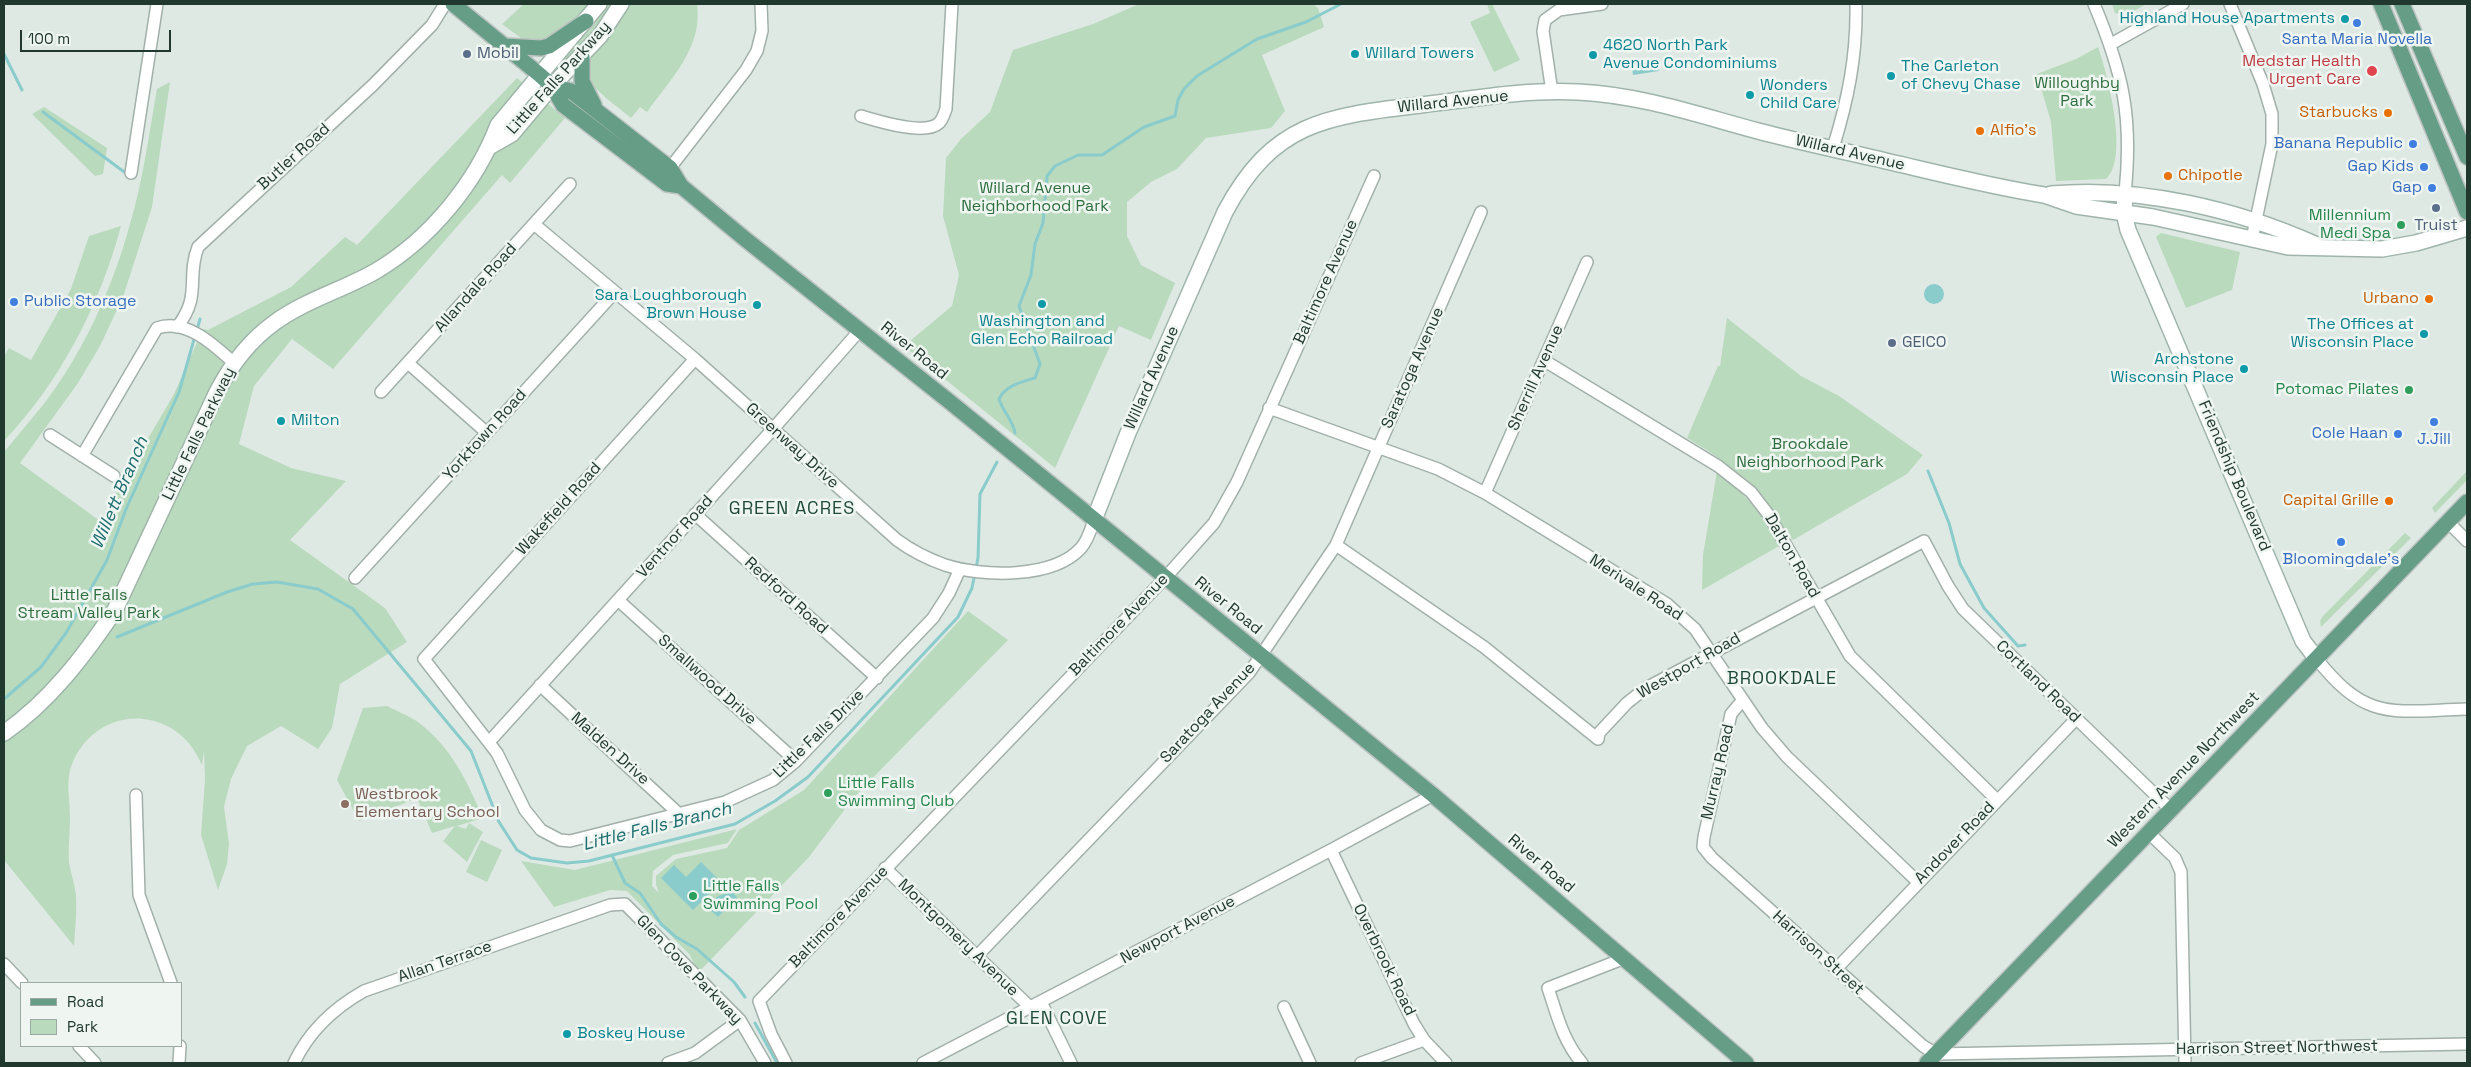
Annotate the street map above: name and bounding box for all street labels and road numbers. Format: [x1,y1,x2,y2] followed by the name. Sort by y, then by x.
[503,18,615,138] street label: Little Falls Parkway
[1396,87,1510,117] street label: Willard Avenue
[254,120,334,194] street label: Butler Road
[1793,131,1907,175] street label: Willard Avenue
[1290,217,1362,347] street label: Baltimore Avenue
[431,240,521,336] street label: Allandale Road
[1378,304,1448,432] street label: Saratoga Avenue
[876,318,952,384] street label: River Road
[1504,322,1568,434] street label: Sherrill Avenue
[1121,323,1183,433] street label: Willard Avenue
[158,364,240,504] street label: Little Falls Parkway
[439,386,531,484] street label: Yorktown Road
[2194,398,2274,554] street label: Friendship Boulevard
[741,399,843,493] street label: Greenway Drive
[512,459,606,559] street label: Wakefield Road
[633,492,717,582] street label: Ventnor Road
[1760,511,1824,601] street label: Dalton Road
[1586,551,1686,625] street label: Merivale Road
[740,553,832,639] street label: Redford Road
[1065,570,1173,680] street label: Baltimore Avenue
[1190,573,1266,639] street label: River Road
[1634,629,1744,703] street label: Westport Road
[654,631,760,729] street label: Smallwood Drive
[1992,637,2084,727] street label: Cortland Road
[1156,659,1260,767] street label: Saratoga Avenue
[769,686,869,782] street label: Little Falls Drive
[2104,688,2264,852] street label: Western Avenue Northwest
[567,709,653,789] street label: Malden Drive
[1698,722,1738,822] street label: Murray Road
[1911,798,1999,888] street label: Andover Road
[1504,831,1578,897] street label: River Road
[785,862,893,972] street label: Baltimore Avenue
[894,875,1022,1001] street label: Montgomery Avenue
[1117,892,1239,968] street label: Newport Avenue
[1349,901,1419,1019] street label: Overbrook Road
[1768,907,1868,999] street label: Harrison Street
[632,911,746,1029] street label: Glen Cove Parkway
[395,937,495,987] street label: Allan Terrace
[2176,1037,2378,1059] street label: Harrison Street Northwest

